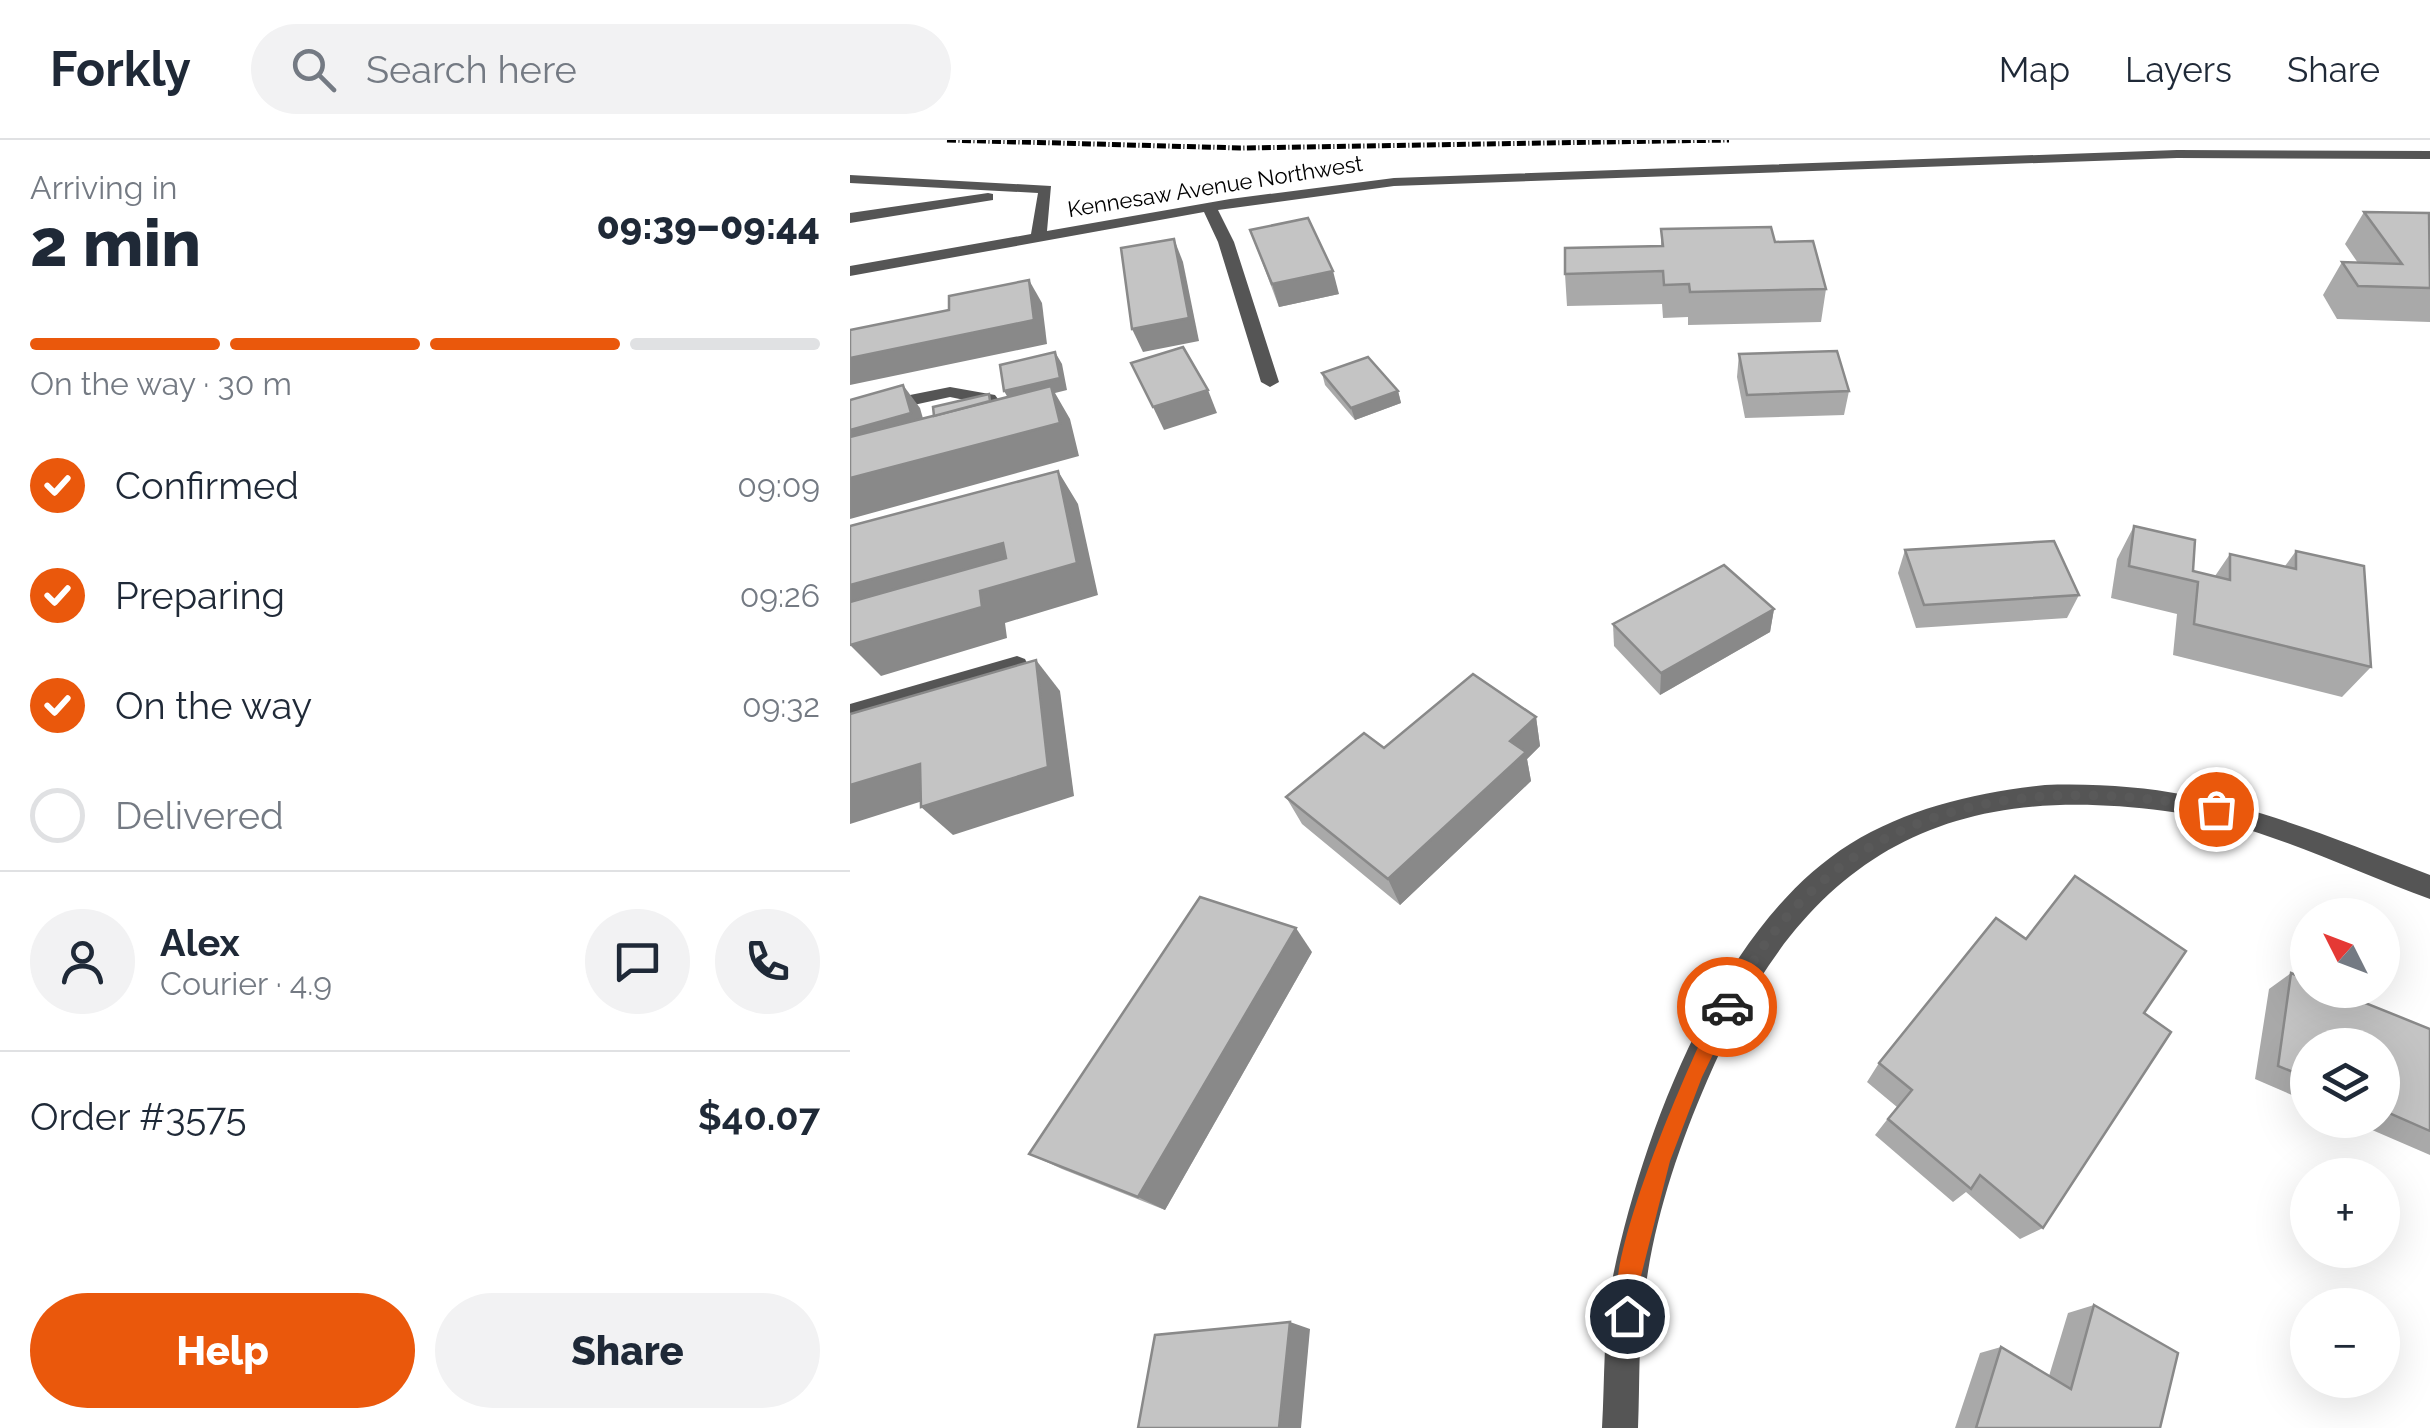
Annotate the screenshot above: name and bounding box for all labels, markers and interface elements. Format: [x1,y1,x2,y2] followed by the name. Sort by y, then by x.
[251,24,951,114] search box
[50,41,191,97] text: Forkly
[286,42,341,97] icon: search
[366,47,577,92] text: Search here
[1999,49,2070,90] text: Map
[2125,49,2232,90] text: Layers
[2287,49,2380,90] text: Share
[1066,150,1365,222] street label: Kennesaw Avenue Northwest
[30,169,177,206] text: Arriving in
[596,203,820,248] text: 09:39–09:44
[30,205,201,281] text: 2 min
[30,365,292,402] text: On the way · 30 m
[30,458,85,513] icon: check
[115,463,299,508] text: Confirmed
[737,467,820,504] text: 09:09
[30,568,85,623] icon: check
[115,573,285,618] text: Preparing
[740,577,820,614] text: 09:26
[30,678,85,733] icon: check
[115,683,312,728] text: On the way
[742,687,820,724] text: 09:32
[2174,767,2259,852] pin
[2189,782,2244,837] icon: bag
[115,793,284,838] text: Delivered
[2290,898,2400,1008] north arrow
[2290,898,2400,1398] map controls
[30,909,135,1014] button: person
[585,909,690,1014] button: chat
[715,909,820,1014] button: phone
[160,920,240,965] text: Alex
[1677,957,1777,1057] courier
[160,965,332,1002] text: Courier · 4.9
[1700,980,1755,1035] icon: car
[2290,1028,2400,1138] button: layers
[30,1094,246,1139] text: Order #3575
[698,1094,820,1139] text: $40.07
[2290,1158,2400,1268] button: +
[1585,1274,1670,1359] pin
[2290,1288,2400,1398] button: −
[1600,1289,1655,1344] icon: home
[30,1293,415,1408] button: Help
[435,1293,820,1408] button: Share

